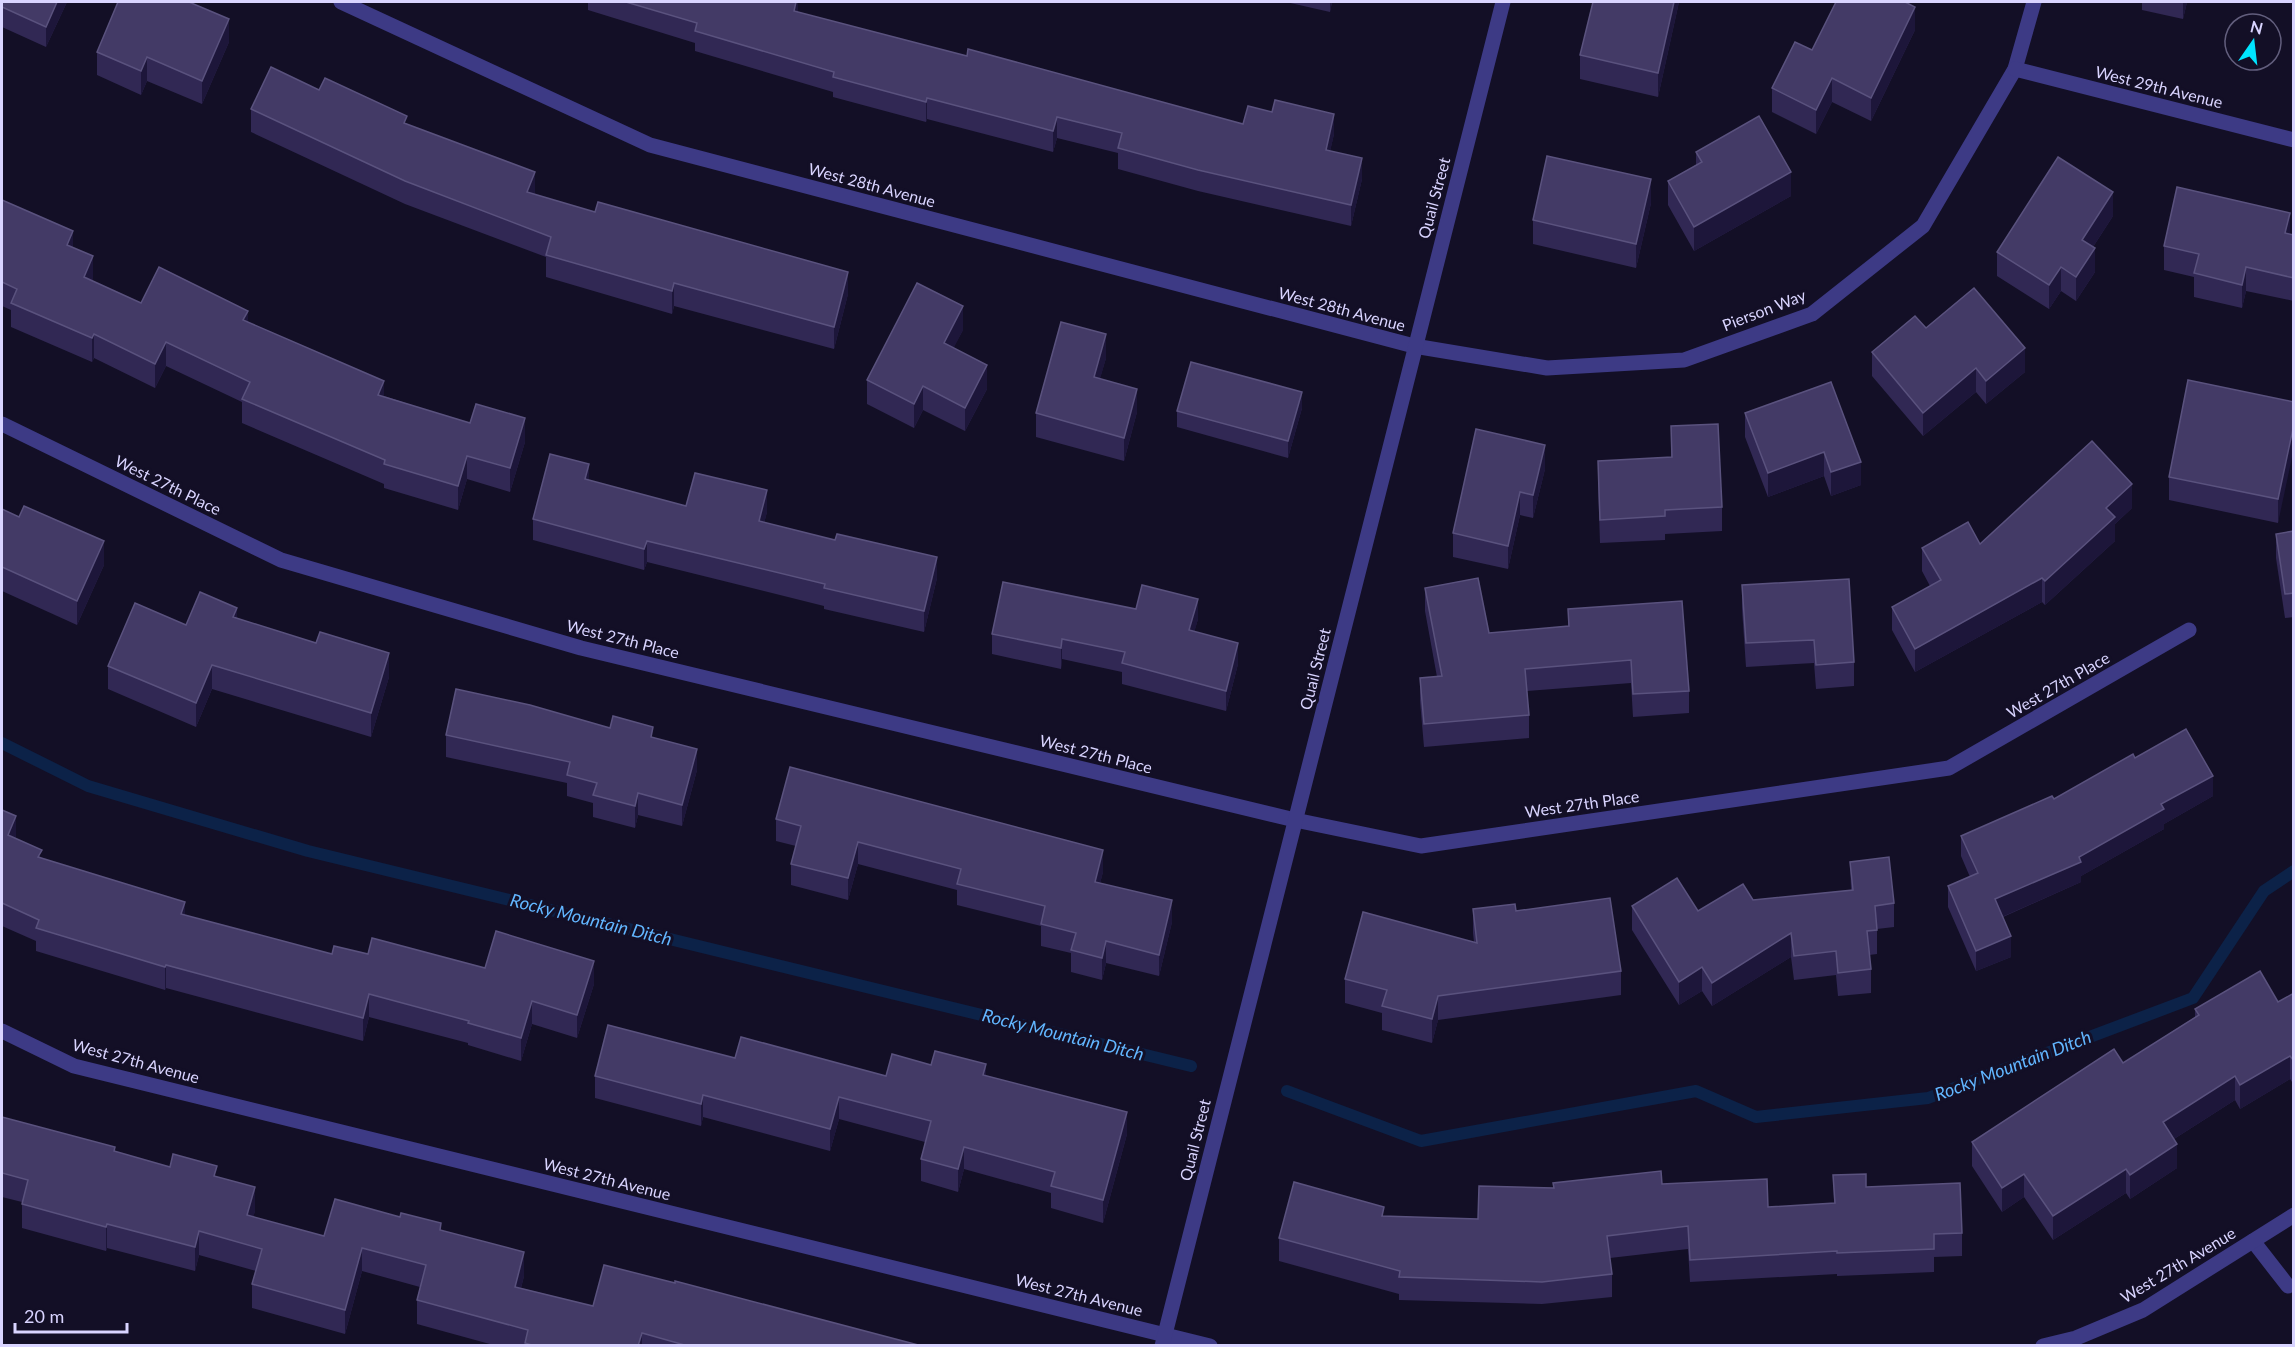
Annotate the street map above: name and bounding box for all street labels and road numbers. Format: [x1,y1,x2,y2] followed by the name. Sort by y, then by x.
[2093,61,2225,112] street label: West 29th Avenue
[1414,155,1454,241] street label: Quail Street
[807,158,938,211] street label: West 28th Avenue
[1277,282,1408,335] street label: West 28th Avenue
[1719,285,1809,334] street label: Pierson Way
[112,451,224,518] street label: West 27th Place
[565,615,681,662] street label: West 27th Place
[1295,626,1334,712] street label: Quail Street
[2003,647,2112,722] street label: West 27th Place
[1038,730,1154,777] street label: West 27th Place
[1523,786,1640,821] street label: West 27th Place
[71,1034,202,1087] street label: West 27th Avenue
[1175,1097,1214,1183] street label: Quail Street
[541,1153,673,1204] street label: West 27th Avenue
[2117,1223,2239,1306] street label: West 27th Avenue
[1013,1269,1145,1320] street label: West 27th Avenue

